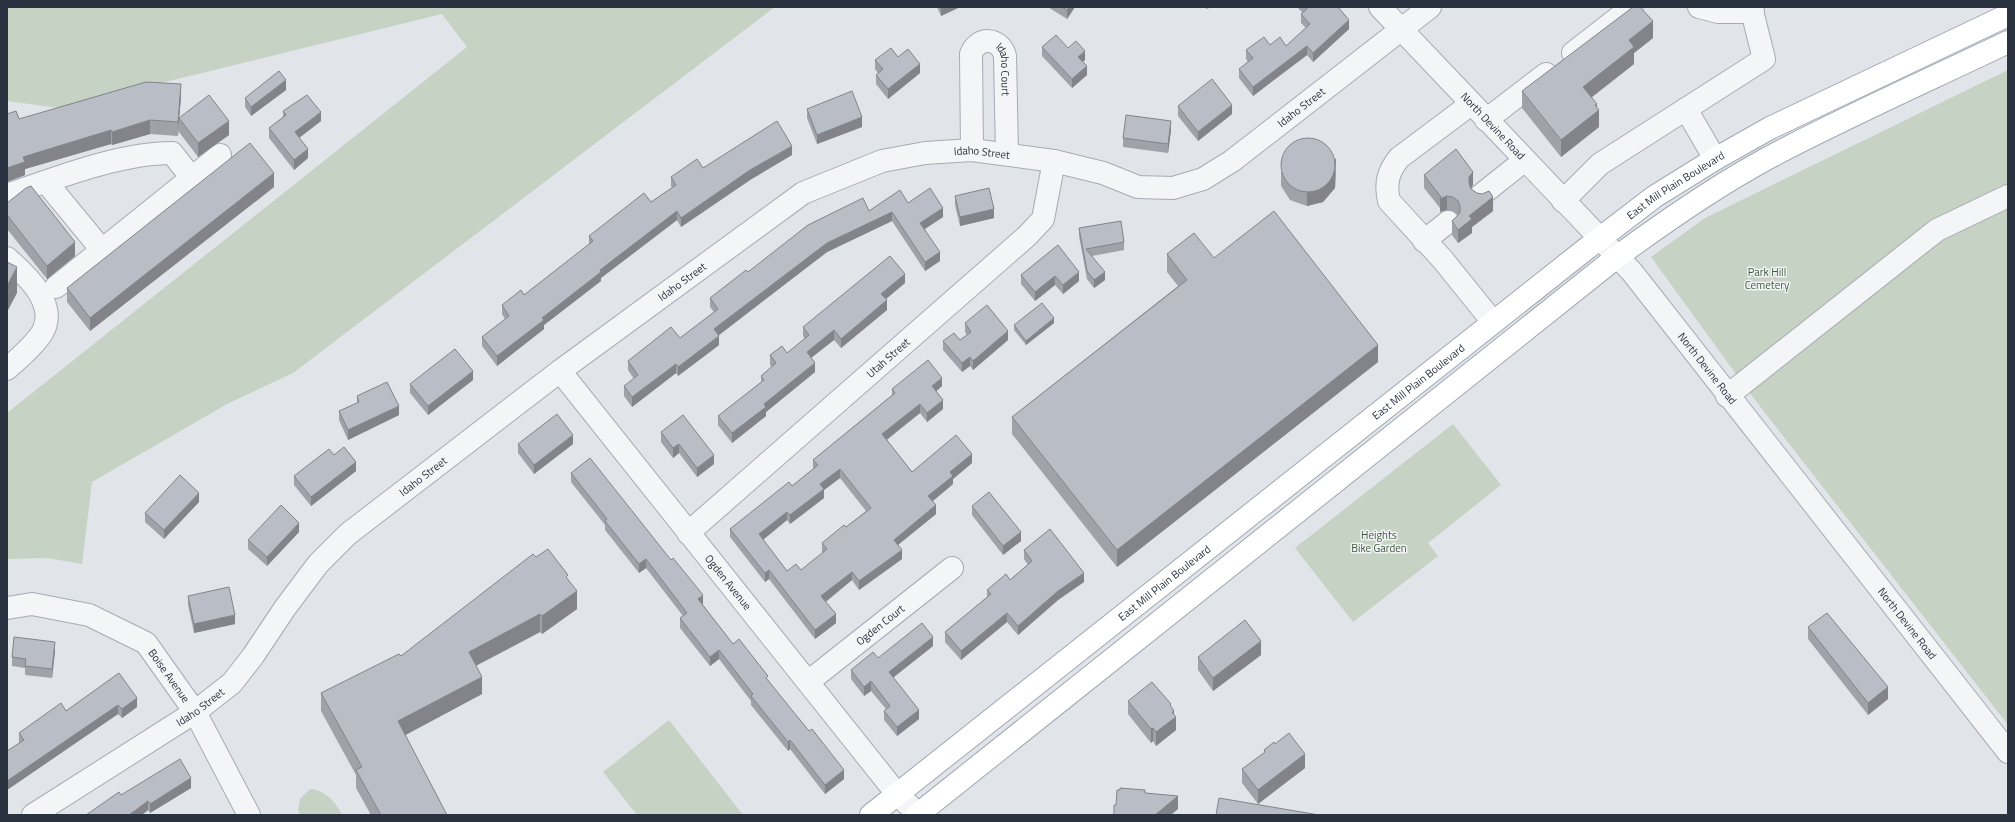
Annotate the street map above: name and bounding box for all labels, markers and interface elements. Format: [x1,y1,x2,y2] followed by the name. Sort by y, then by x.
[993,39,1014,96] street label: Idaho Court
[1274,83,1329,131] street label: Idaho Street
[1457,89,1529,163] street label: North Devine Road
[953,142,1011,163] street label: Idaho Street
[1623,147,1728,223] street label: East Mill Plain Boulevard
[654,258,710,305] street label: Idaho Street
[1745,264,1790,293] park label: Park Hill Cemetery
[1674,329,1741,408] street label: North Devine Road
[863,334,913,381] street label: Utah Street
[1369,340,1468,423] street label: East Mill Plain Boulevard
[396,453,450,500] street label: Idaho Street
[1351,527,1407,556] park label: Heights Bike Garden
[1114,541,1214,625] street label: East Mill Plain Boulevard
[701,551,756,614] street label: Ogden Avenue
[1874,584,1941,663] street label: North Devine Road
[852,601,908,649] street label: Ogden Court
[145,646,194,706] street label: Boise Avenue
[173,684,228,730] street label: Idaho Street

